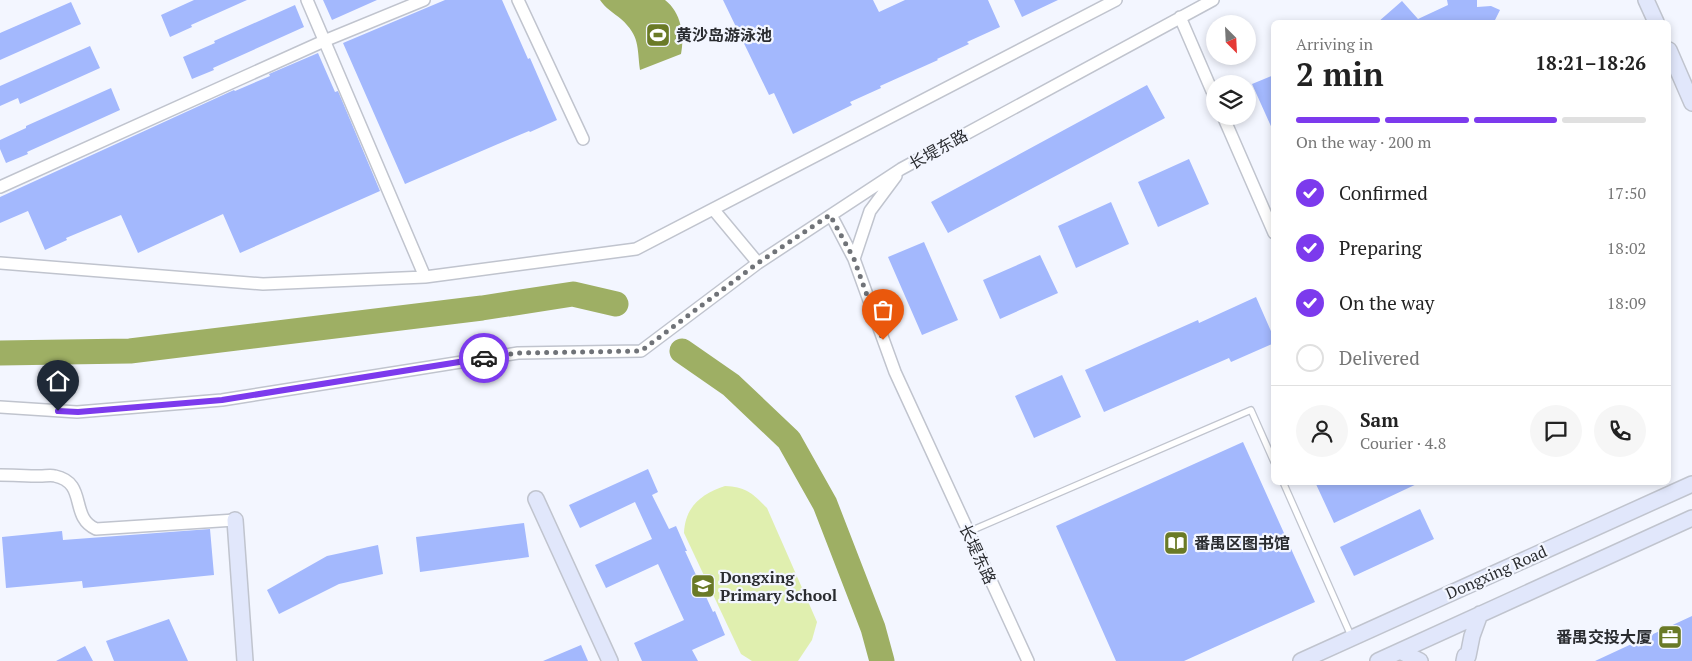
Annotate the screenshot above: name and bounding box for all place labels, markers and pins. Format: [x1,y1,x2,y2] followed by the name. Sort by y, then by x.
[645,22,671,48] sports icon: 黄沙岛游泳池
[676,24,772,46] place label: 黄沙岛游泳池
[862,289,904,340] pin
[37,360,79,411] pin
[1163,530,1189,556] library icon: 番禺区图书馆
[1194,532,1290,554] place label: 番禺区图书馆
[720,566,837,606] place label: Dongxing Primary School
[690,573,716,599] school or university icon: Dongxing Primary School
[1657,624,1683,650] office icon: 番禺交投大厦
[1556,626,1652,648] place label: 番禺交投大厦

